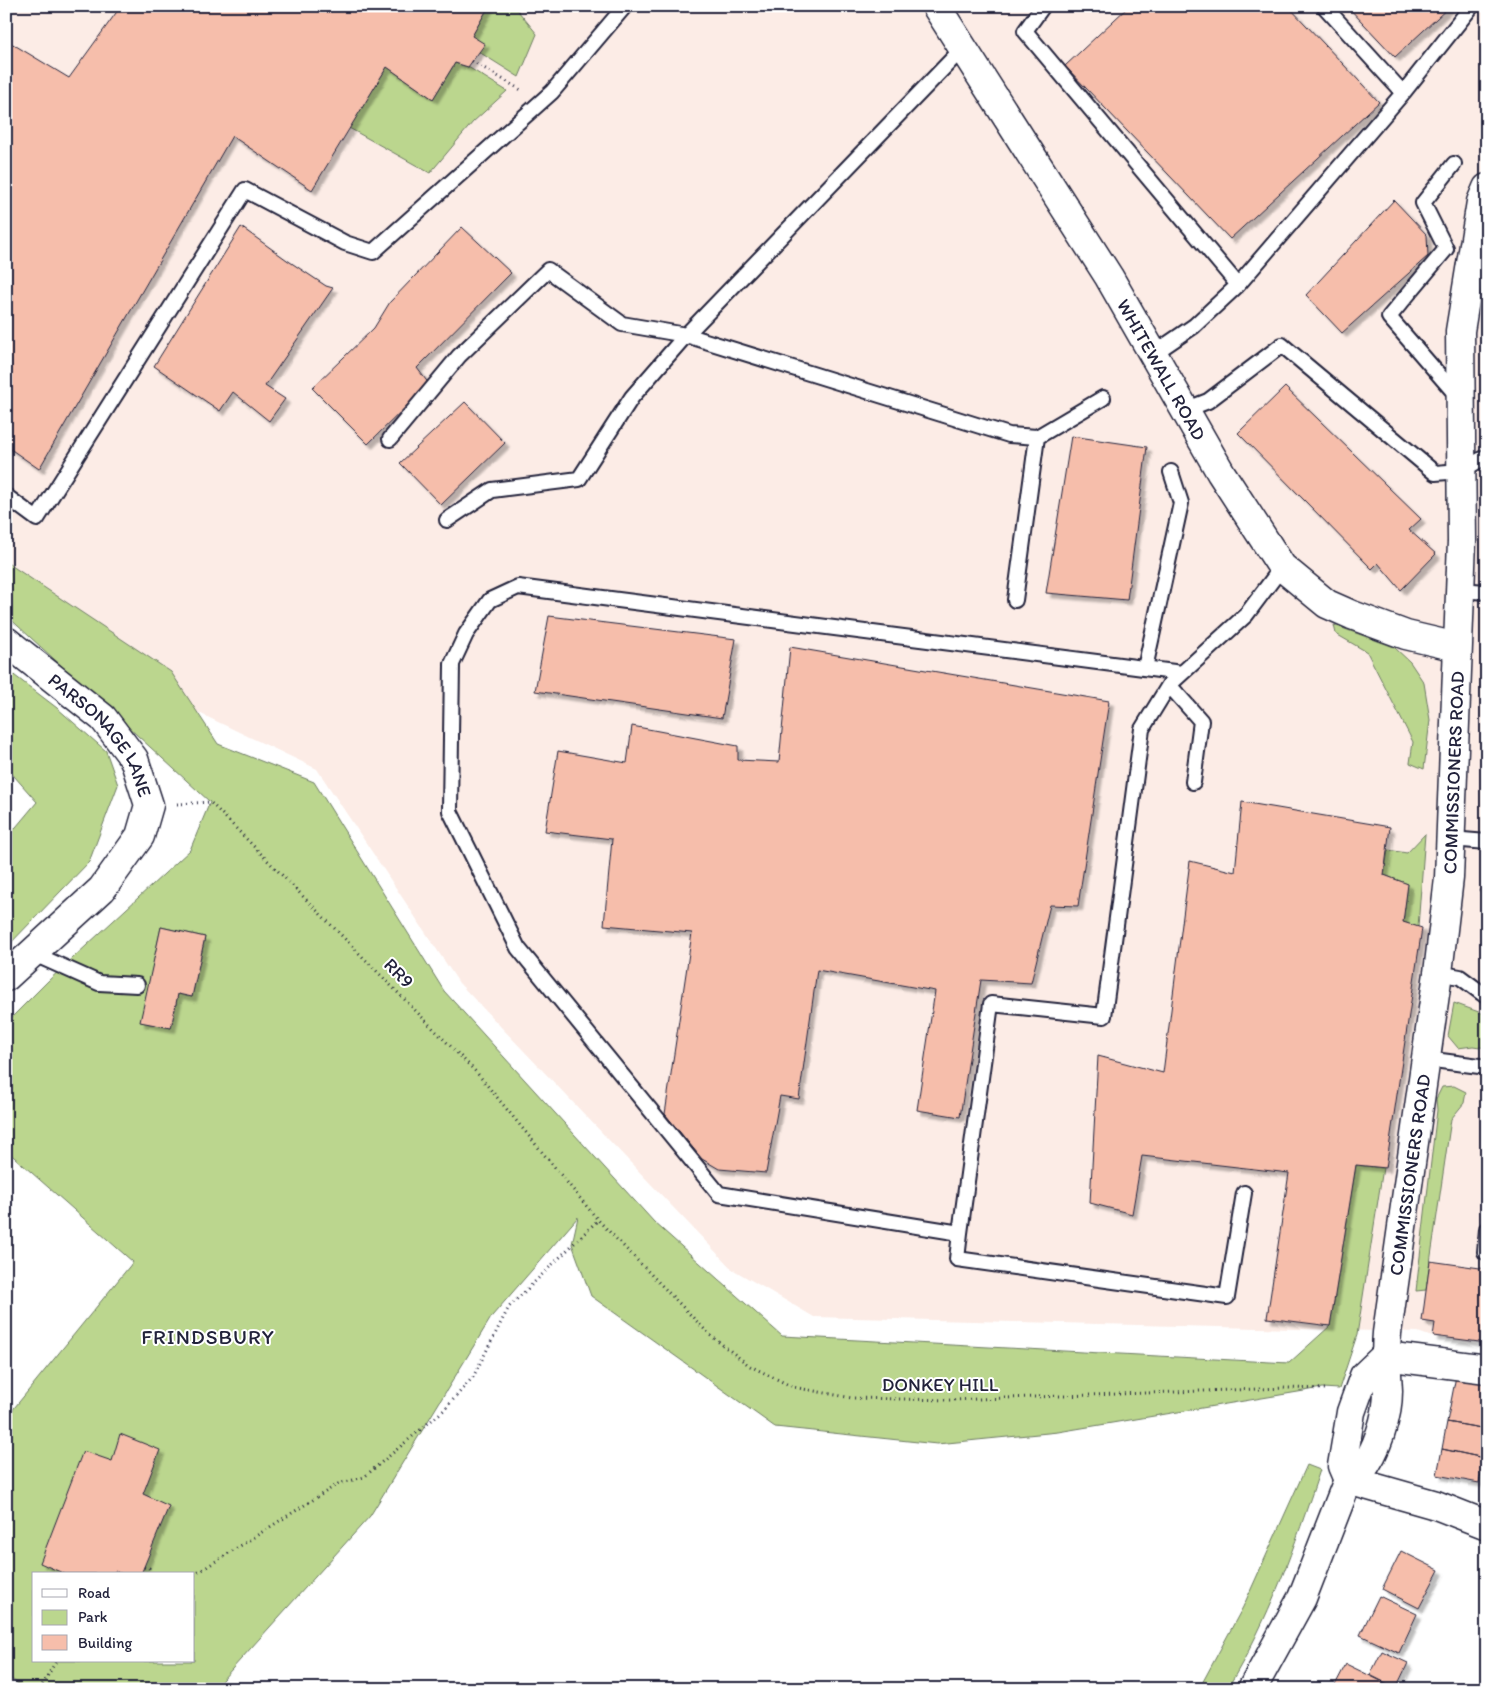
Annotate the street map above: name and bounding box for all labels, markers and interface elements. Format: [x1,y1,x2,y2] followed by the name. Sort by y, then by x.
[1112,295,1211,444] street label: WHITEWALL ROAD
[44,668,157,800] street label: PARSONAGE LANE
[1438,670,1468,875] street label: COMMISSIONERS ROAD
[379,953,419,993] street label: RR9
[1384,1072,1435,1277] street label: COMMISSIONERS ROAD
[141,1324,275,1349] district label: FRINDSBURY
[882,1373,999,1396] street label: DONKEY HILL
[32,1572,195,1662] legend
[78,1584,111,1602] text: Road
[78,1608,108,1626] text: Park
[78,1634,132,1652] text: Building

